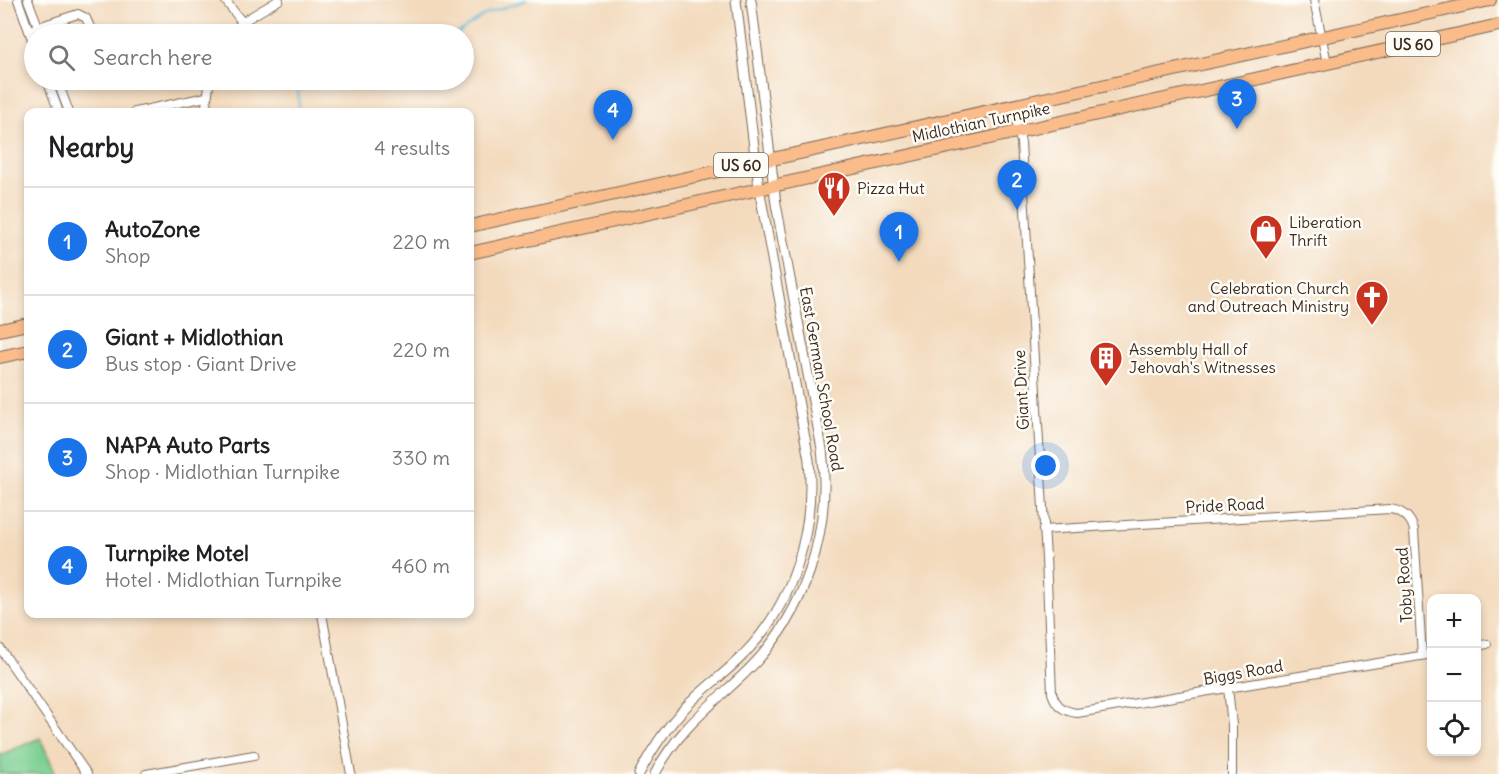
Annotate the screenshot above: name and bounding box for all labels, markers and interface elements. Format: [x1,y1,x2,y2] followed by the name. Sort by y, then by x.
[24,24,474,90] search box
[1386,32,1440,56] road number: US 60
[45,41,78,74] icon: search
[93,43,212,71] text: Search here
[1218,80,1256,129] pin: 3
[594,90,632,140] pin: 4
[910,98,1052,146] street label: Midlothian Turnpike
[48,131,134,164] text: Nearby
[374,135,450,160] text: 4 results
[714,153,768,177] road number: US 60
[998,160,1036,210] pin: 2
[816,170,852,217] restaurant icon: Pizza Hut
[857,178,925,198] place label: Pizza Hut
[880,212,918,262] pin: 1
[1289,212,1361,250] place label: Liberation Thrift
[1248,213,1284,260] shop icon: Liberation Thrift
[105,215,200,243] text: AutoZone
[64,229,71,254] text: 1
[393,229,450,254] text: 220 m
[105,243,150,268] text: Shop
[1188,278,1349,316] place label: Celebration Church and Outreach Ministry
[1354,279,1390,326] church icon: Celebration Church and Outreach Ministry
[796,285,848,473] street label: East German School Road
[105,323,284,351] text: Giant + Midlothian
[62,337,73,362] text: 2
[393,337,450,362] text: 220 m
[1129,339,1276,377] place label: Assembly Hall of Jehovah's Witnesses
[1088,340,1124,387] building icon: Assembly Hall of Jehovah's Witnesses
[1009,349,1033,431] street label: Giant Drive
[105,351,297,376] text: Bus stop · Giant Drive
[105,431,270,459] text: NAPA Auto Parts
[62,445,73,470] text: 3
[392,445,450,470] text: 330 m
[1031,451,1060,480] your location
[105,459,340,484] text: Shop · Midlothian Turnpike
[1185,493,1265,517] street label: Pride Road
[105,539,249,567] text: Turnpike Motel
[1391,547,1417,623] street label: Toby Road
[62,553,73,578] text: 4
[391,553,450,578] text: 460 m
[105,567,342,592] text: Hotel · Midlothian Turnpike
[1427,594,1481,756] map controls
[1427,594,1481,648] button: +
[1427,648,1481,702] button: −
[1202,655,1284,689] street label: Biggs Road
[1427,702,1481,756] button: locate

